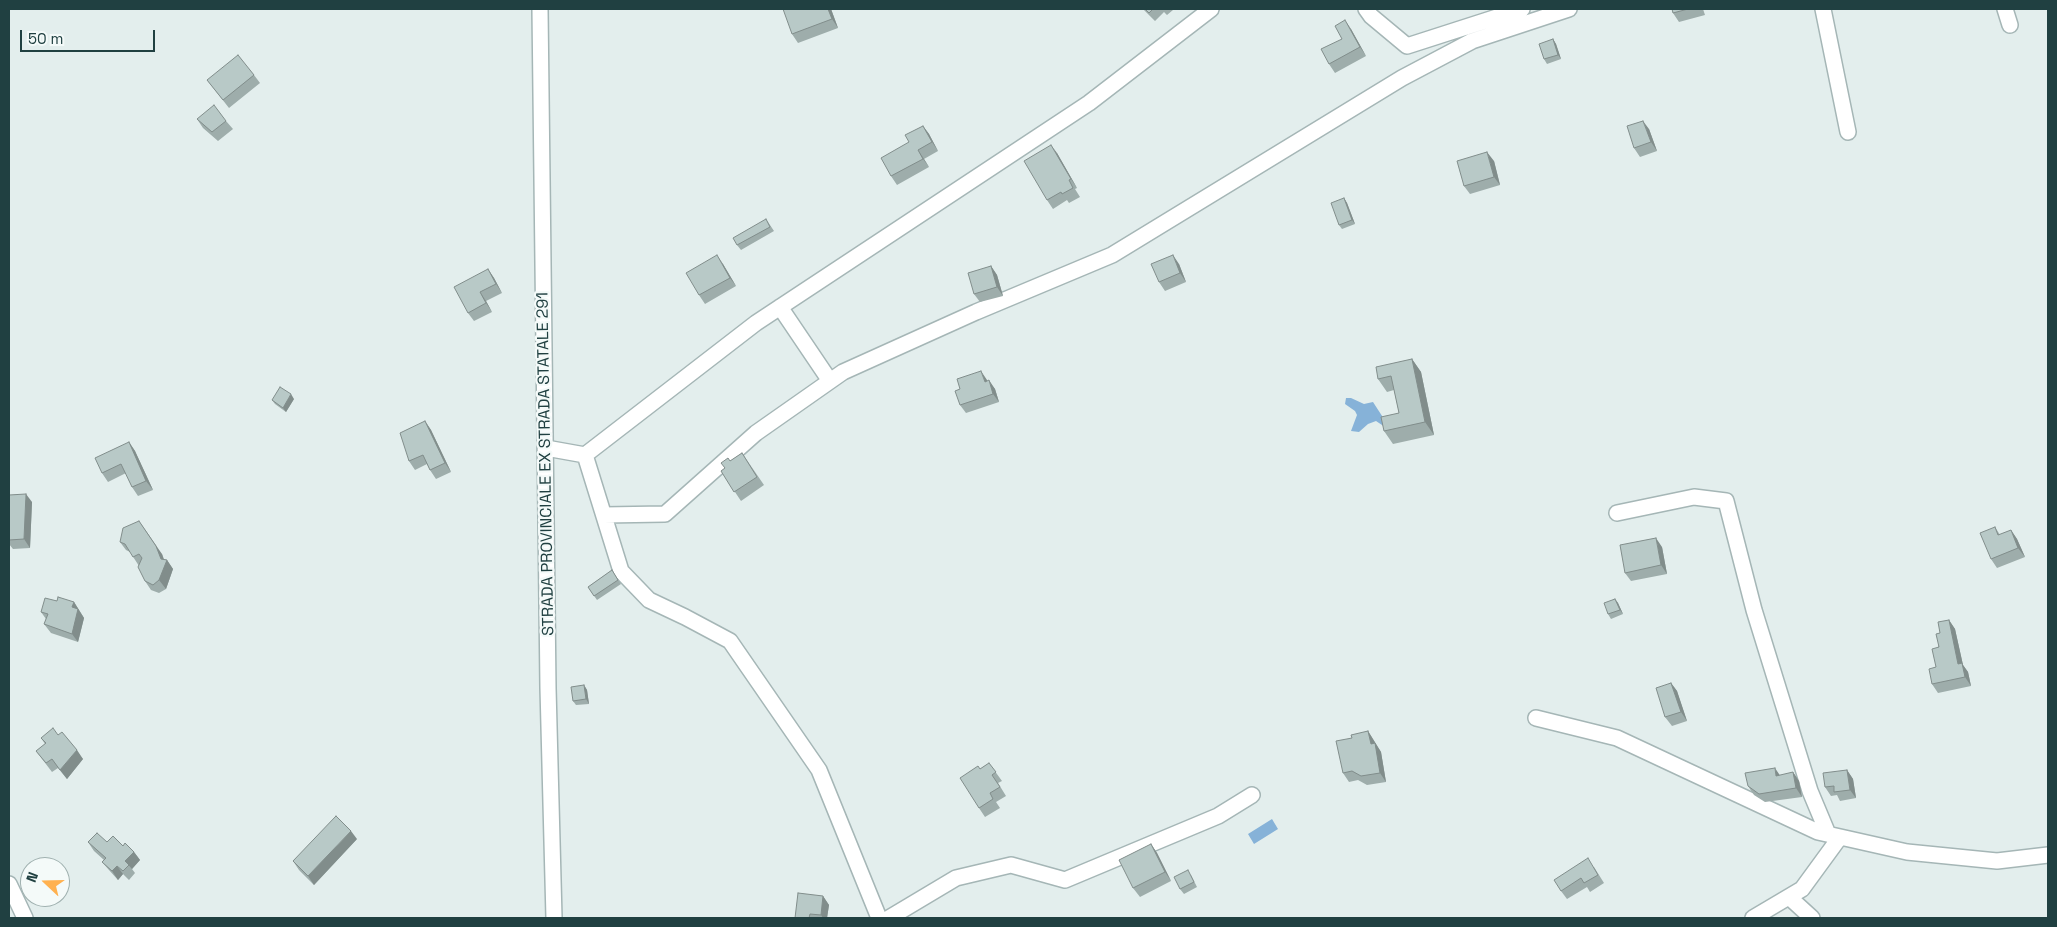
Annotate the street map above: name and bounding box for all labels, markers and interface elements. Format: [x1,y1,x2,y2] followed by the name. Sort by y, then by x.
[22,20,158,52] scale bar
[28,29,63,48] text: 50 m
[533,292,559,636] street label: STRADA PROVINCIALE EX STRADA STATALE 291
[20,857,70,907] north arrow
[22,869,42,885] text: N

